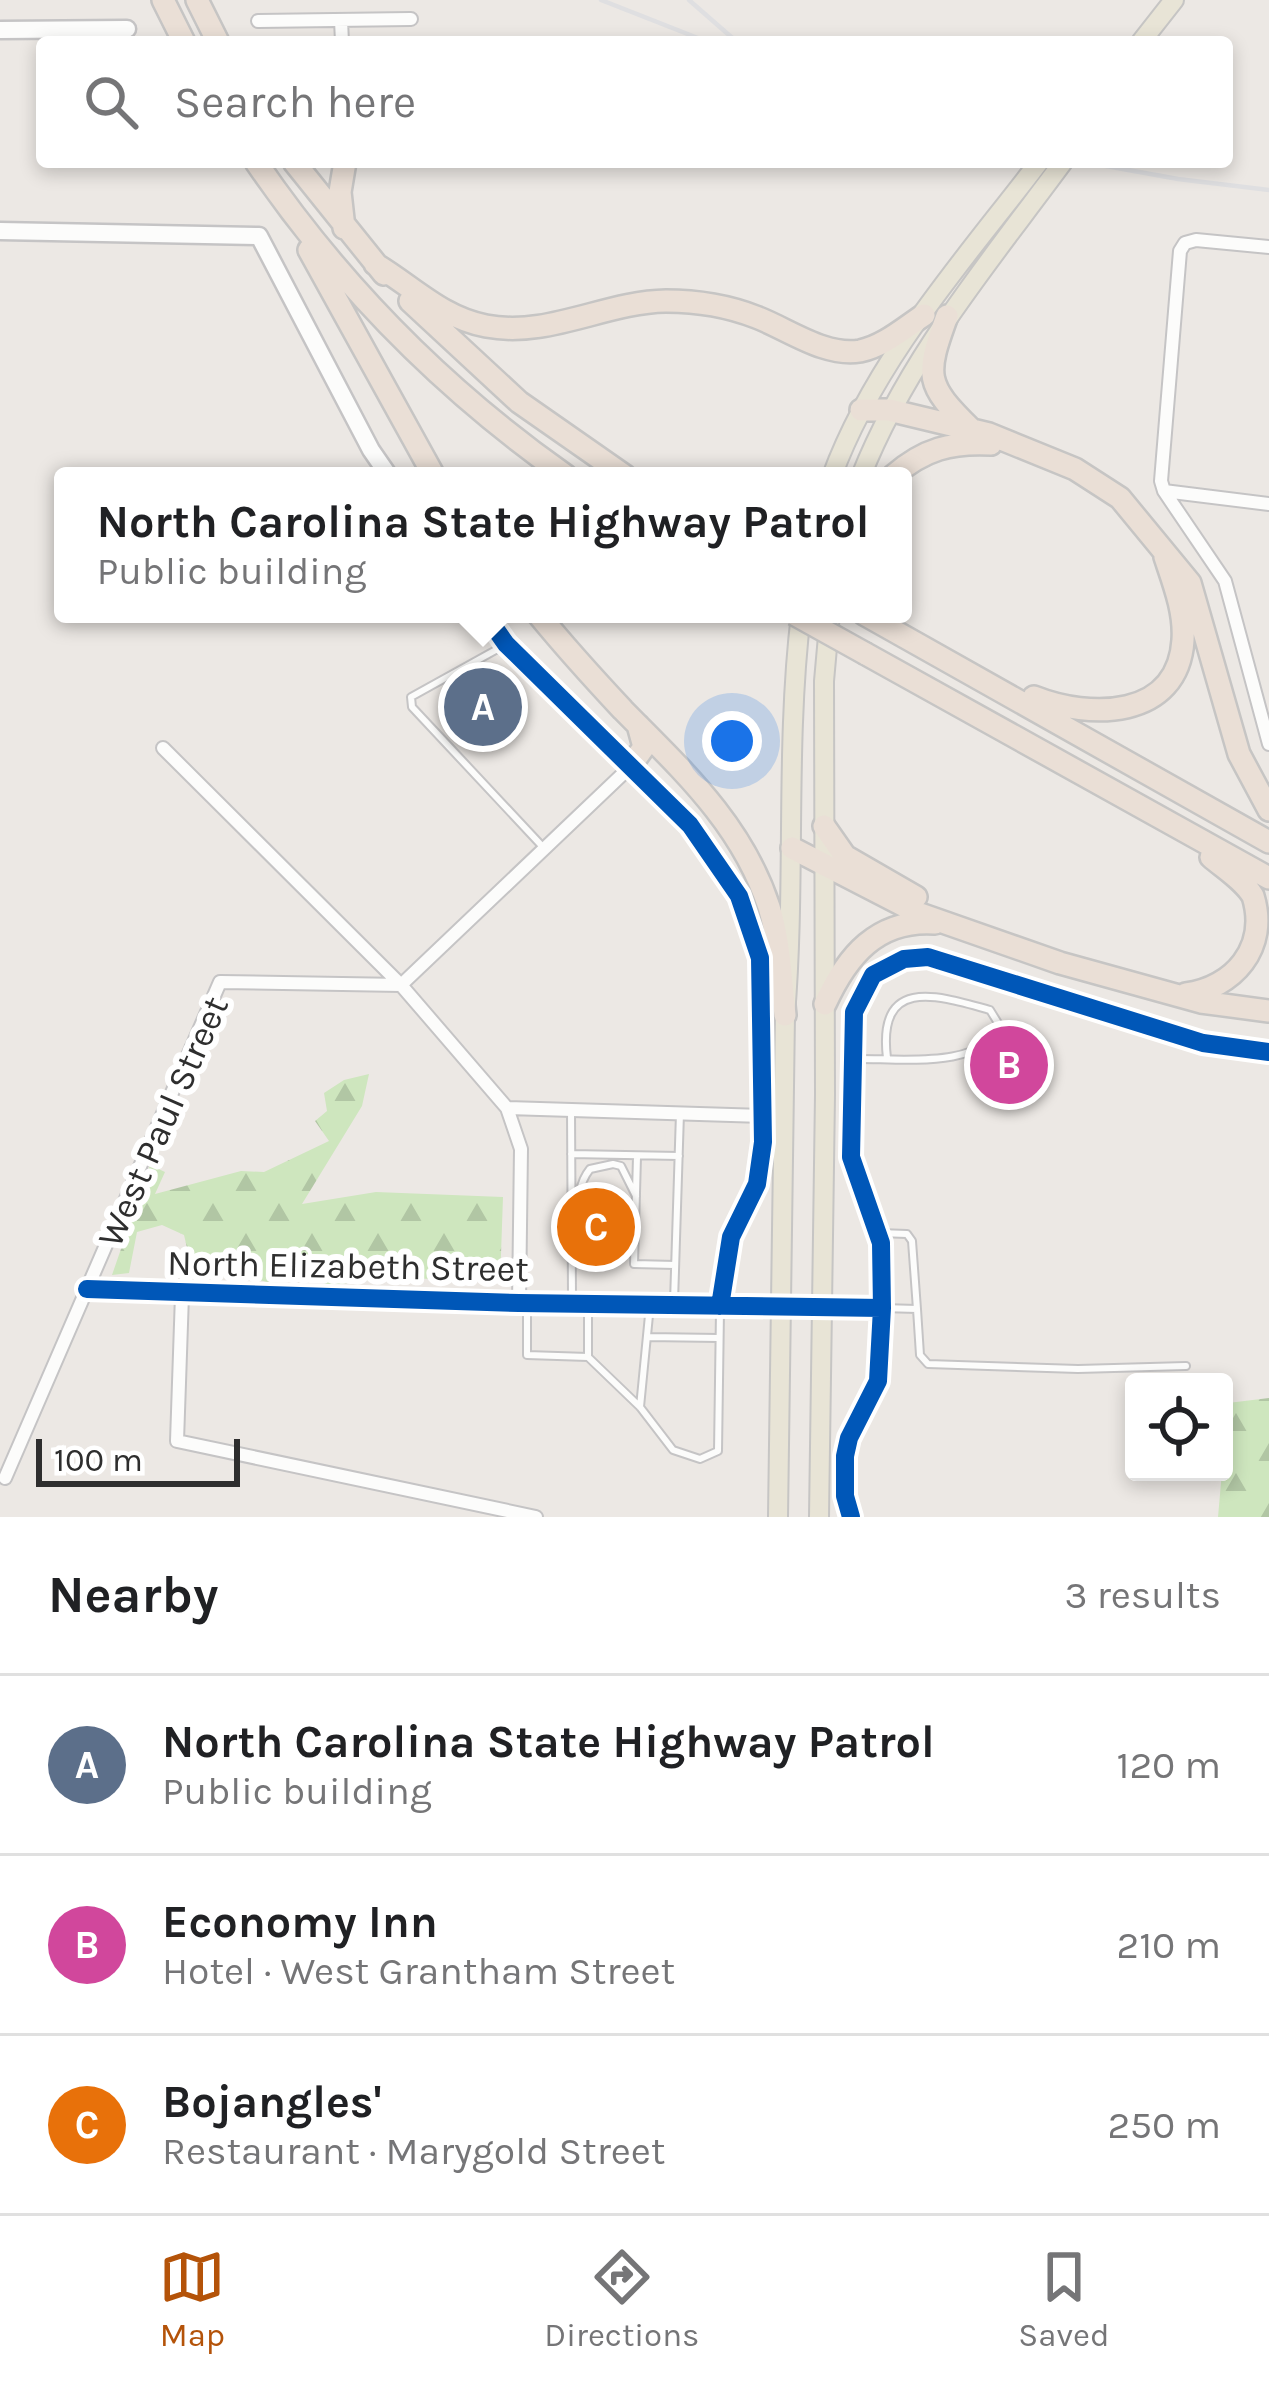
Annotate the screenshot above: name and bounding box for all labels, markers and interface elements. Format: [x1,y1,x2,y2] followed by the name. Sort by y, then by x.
[36,36,1233,168] search box
[78,69,144,135] icon: search
[174,76,416,128] text: Search here
[54,467,912,623] popup
[97,496,869,548] text: North Carolina State Highway Patrol
[97,548,366,594] text: Public building
[444,662,522,752] pin: A
[702,711,762,771] your location
[89,990,237,1253] street label: West Paul Street
[970,1020,1048,1110] pin: B
[557,1182,635,1272] pin: C
[167,1242,529,1290] street label: North Elizabeth Street
[1125,1373,1233,1481] map controls
[1125,1373,1233,1481] button: locate
[36,1433,240,1486] scale bar
[54,1441,143,1479] text: 100 m
[48,1565,218,1625] text: Nearby
[1064,1572,1221,1618] text: 3 results
[162,1716,935,1768] text: North Carolina State Highway Patrol
[75,1742,99,1788] text: A
[1117,1742,1221,1788] text: 120 m
[162,1768,432,1814] text: Public building
[162,1896,438,1948] text: Economy Inn
[74,1922,100,1968] text: B
[1117,1922,1221,1968] text: 210 m
[162,1948,675,1994] text: Hotel · West Grantham Street
[162,2076,382,2128] text: Bojangles'
[75,2102,99,2148] text: C
[1107,2102,1221,2148] text: 250 m
[162,2128,666,2174] text: Restaurant · Marygold Street
[159,2244,225,2354] tab: Map
[544,2244,699,2354] tab: Directions
[1018,2244,1110,2354] tab: Saved

